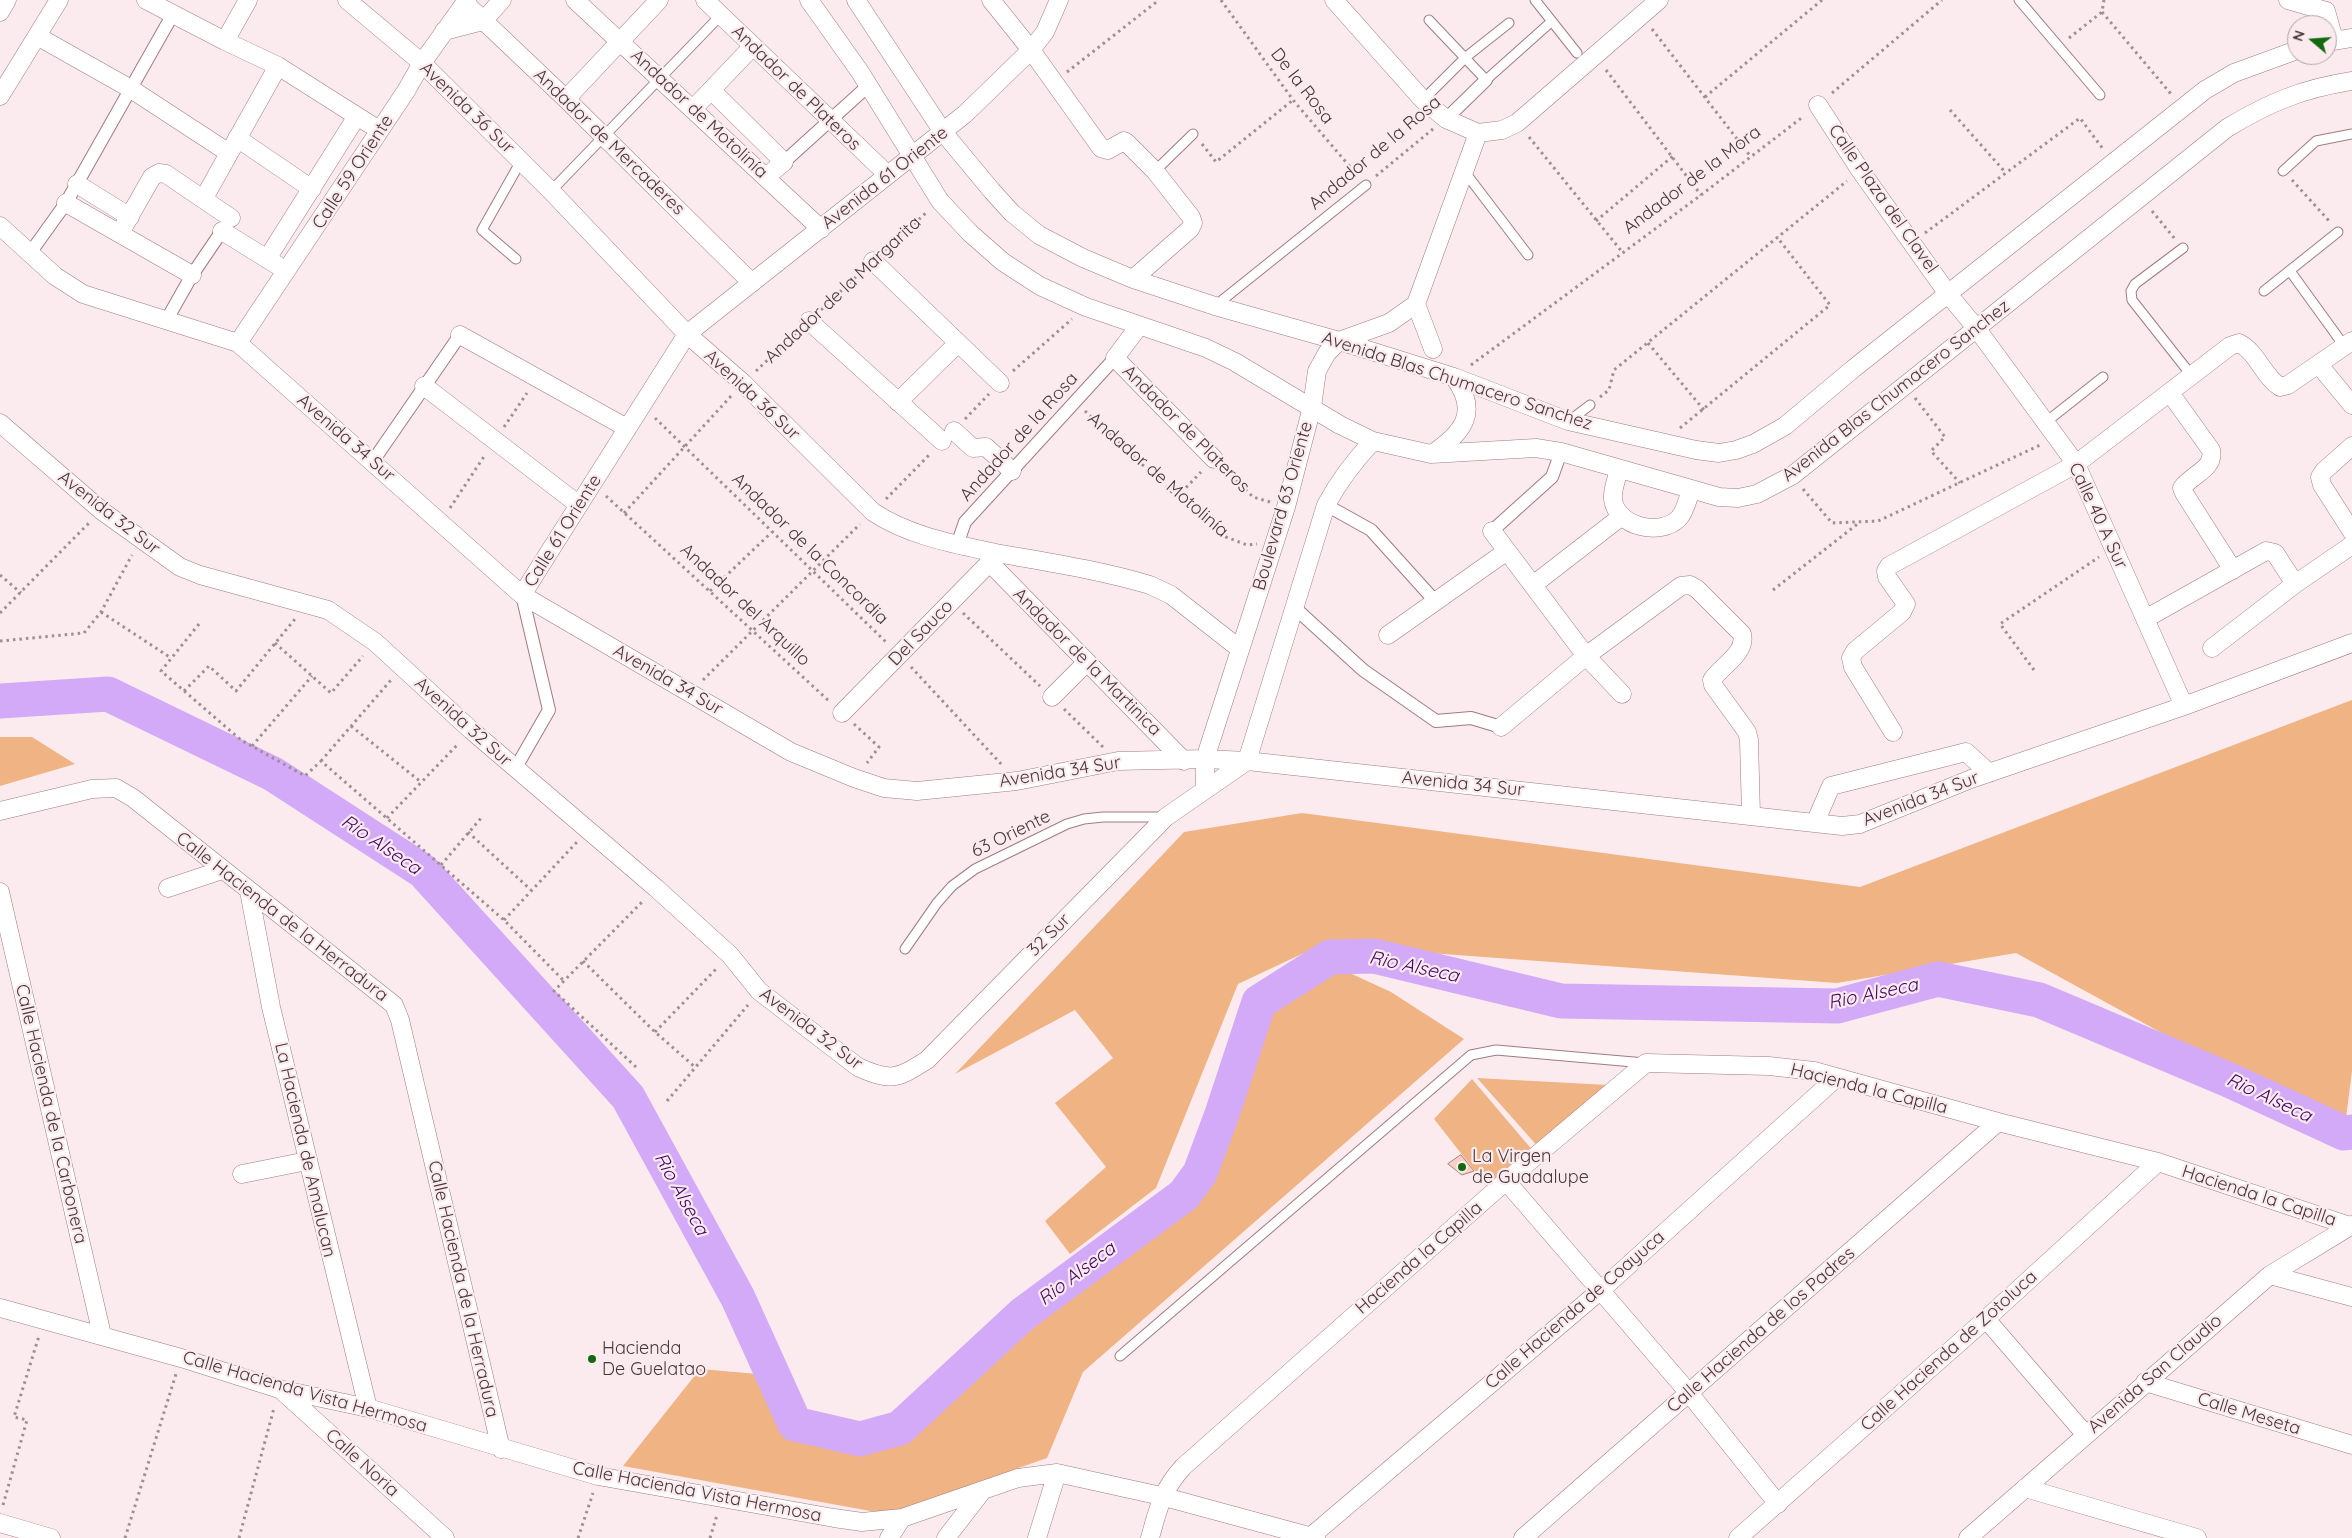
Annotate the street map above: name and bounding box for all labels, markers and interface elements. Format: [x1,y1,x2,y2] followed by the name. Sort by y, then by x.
[2287,15,2337,65] north arrow
[727,21,865,155] street label: Andador de Plateros
[2289,28,2309,43] text: N
[1266,44,1338,128] street label: De la Rosa
[626,45,772,183] street label: Andador de Motolinía
[415,57,519,159] street label: Avenida 36 Sur
[529,64,689,220] street label: Andador de Mercaderes
[1305,91,1445,215] street label: Andador de la Rosa
[308,111,398,233] street label: Calle 59 Oriente
[1619,121,1765,239] street label: Andador de la Mora
[1824,121,1942,277] street label: Calle Plaza del Clavel
[818,122,952,234] street label: Avenida 61 Oriente
[760,212,926,368] street label: Andador de la Margarita
[1778,295,2014,487] street label: Avenida Blas Chumacero Sanchez
[1319,327,1595,435] street label: Avenida Blas Chumacero Sanchez
[700,345,804,445] street label: Avenida 36 Sur
[1118,361,1254,497] street label: Andador de Plateros
[956,368,1082,506] street label: Andador de la Rosa
[293,390,399,486] street label: Avenida 34 Sur
[1083,408,1233,542] street label: Andador de Motolinía
[1249,419,1317,593] street label: Boulevard 63 Oriente
[2064,459,2132,573] street label: Calle 40 A Sur
[54,467,164,559] street label: Avenida 32 Sur
[727,469,893,629] street label: Andador de la Concordia
[520,471,606,591] street label: Calle 61 Oriente
[676,539,814,671] street label: Andador del Arquillo
[1008,583,1166,741] street label: Andador de la Martinica
[884,595,958,671] street label: Del Sauco
[609,640,727,720] street label: Avenida 34 Sur
[410,673,516,771] street label: Avenida 32 Sur
[998,752,1122,792] street label: Avenida 34 Sur
[1401,767,1525,801] street label: Avenida 34 Sur
[1860,767,1982,831] street label: Avenida 34 Sur
[968,806,1054,862] street label: 63 Oriente
[337,810,425,880] water label: Rio Alseca
[172,828,392,1006] street label: Calle Hacienda de la Herradura
[1023,909,1075,961] street label: 32 Sur
[1367,946,1461,988] water label: Rio Alseca
[1826,973,1920,1015] water label: Rio Alseca
[11,982,91,1246] street label: Calle Hacienda de la Carbonera
[755,983,867,1075] street label: Avenida 32 Sur
[270,1041,340,1259] street label: La Hacienda de Amalucan
[1788,1059,1950,1119] street label: Hacienda la Capilla
[2223,1068,2315,1128] water label: Rio Alseca
[1472,1146,1589,1188] place label: La Virgen de Guadalupe
[649,1149,713,1239] water label: Rio Alseca
[423,1158,503,1420] street label: Calle Hacienda de la Herradura
[1456,1161,1468,1173] marker: La Virgen de Guadalupe
[2179,1161,2339,1231] street label: Hacienda la Capilla
[1351,1197,1487,1319] street label: Hacienda la Capilla
[1481,1226,1669,1394] street label: Calle Hacienda de Coayuca
[1034,1237,1120,1311] water label: Rio Alseca
[1663,1242,1859,1418] street label: Calle Hacienda de los Padres
[1856,1266,2042,1436] street label: Calle Hacienda de Zotoluca
[2084,1310,2226,1438] street label: Avenida San Claudio
[602,1338,706,1380] place label: Hacienda De Guelatao
[180,1347,430,1437] street label: Calle Hacienda Vista Hermosa
[586,1353,598,1365] marker: Hacienda De Guelatao
[2195,1388,2303,1440] street label: Calle Meseta
[321,1424,403,1502] street label: Calle Noria
[571,1457,823,1527] street label: Calle Hacienda Vista Hermosa

